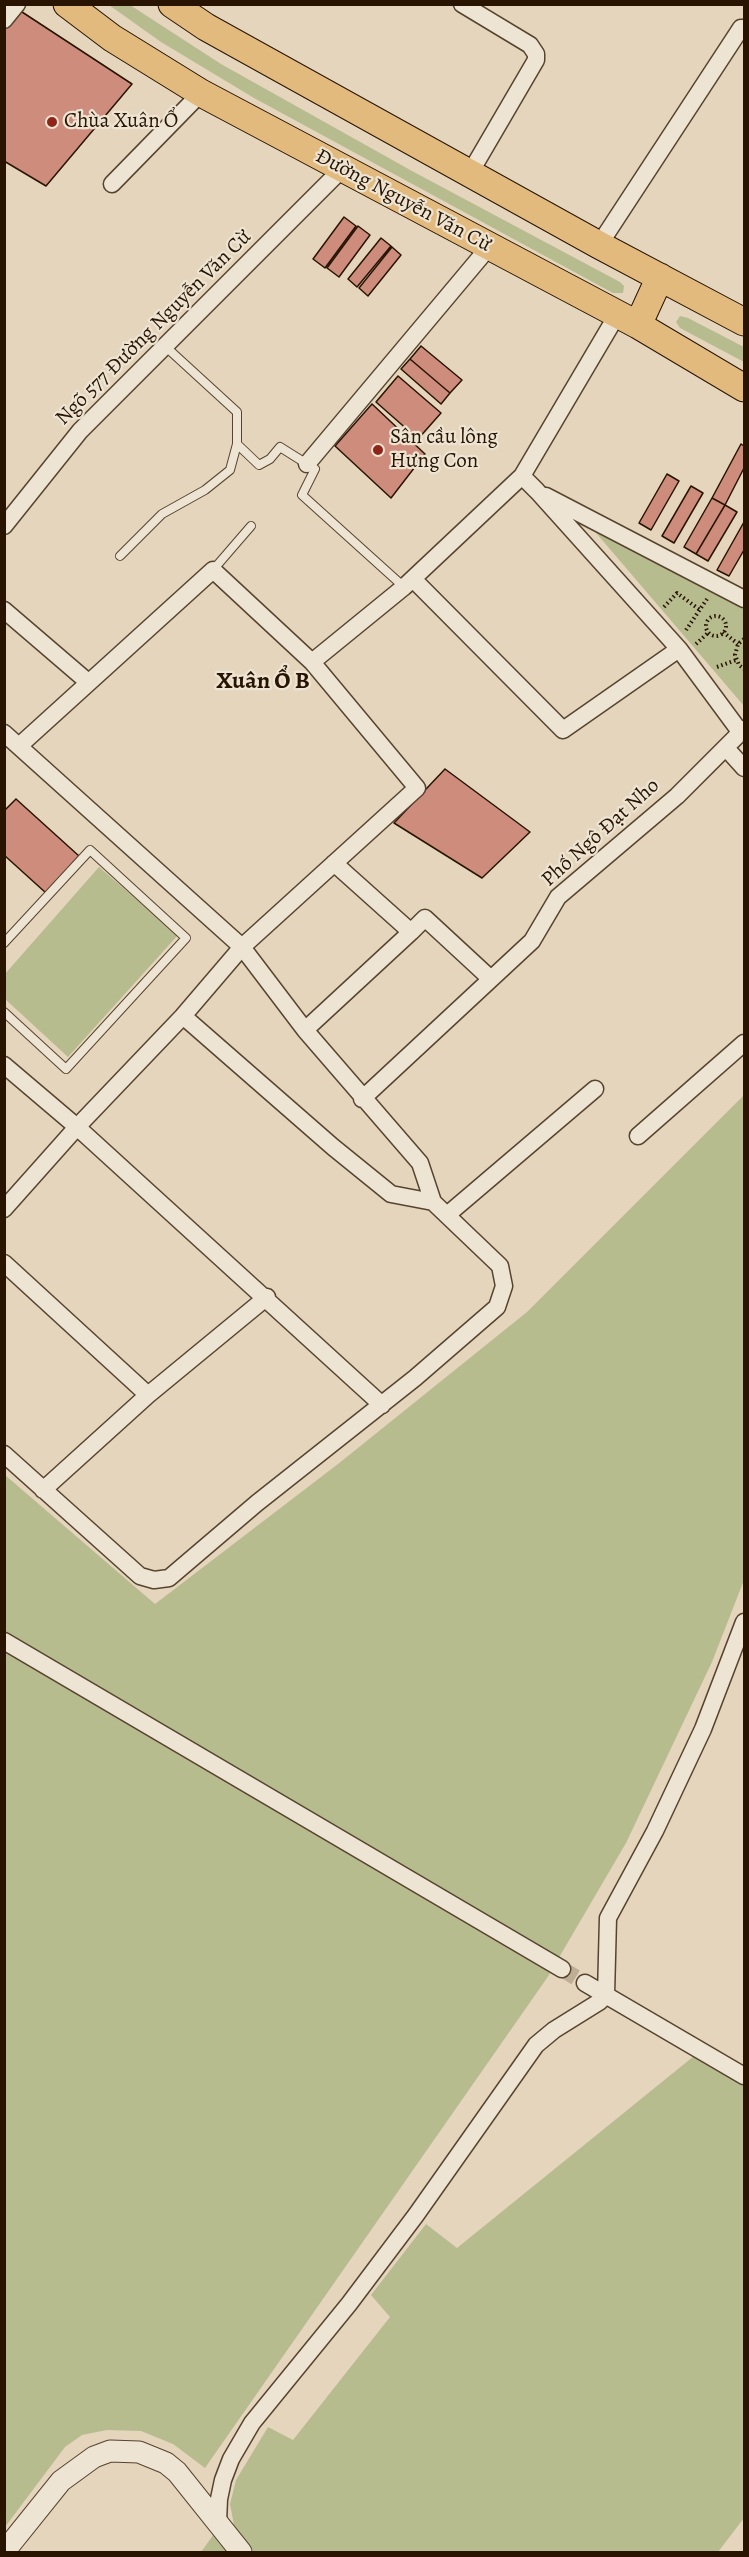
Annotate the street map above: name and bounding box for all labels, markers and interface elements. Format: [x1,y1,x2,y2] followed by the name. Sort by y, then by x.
[64,109,178,135] place label: Chùa Xuân Ổ
[45,115,59,129] marker: Chùa Xuân Ổ
[311,144,495,258] street label: Đường Nguyễn Văn Cừ
[51,225,257,431] street label: Ngõ 577 Đường Nguyễn Văn Cừ
[390,425,498,475] place label: Sân cầu lông Hưng Con
[371,443,385,457] marker: Sân cầu lông Hưng Con
[216,668,310,696] district label: Xuân Ổ B
[537,774,665,892] street label: Phố Ngô Đạt Nho

